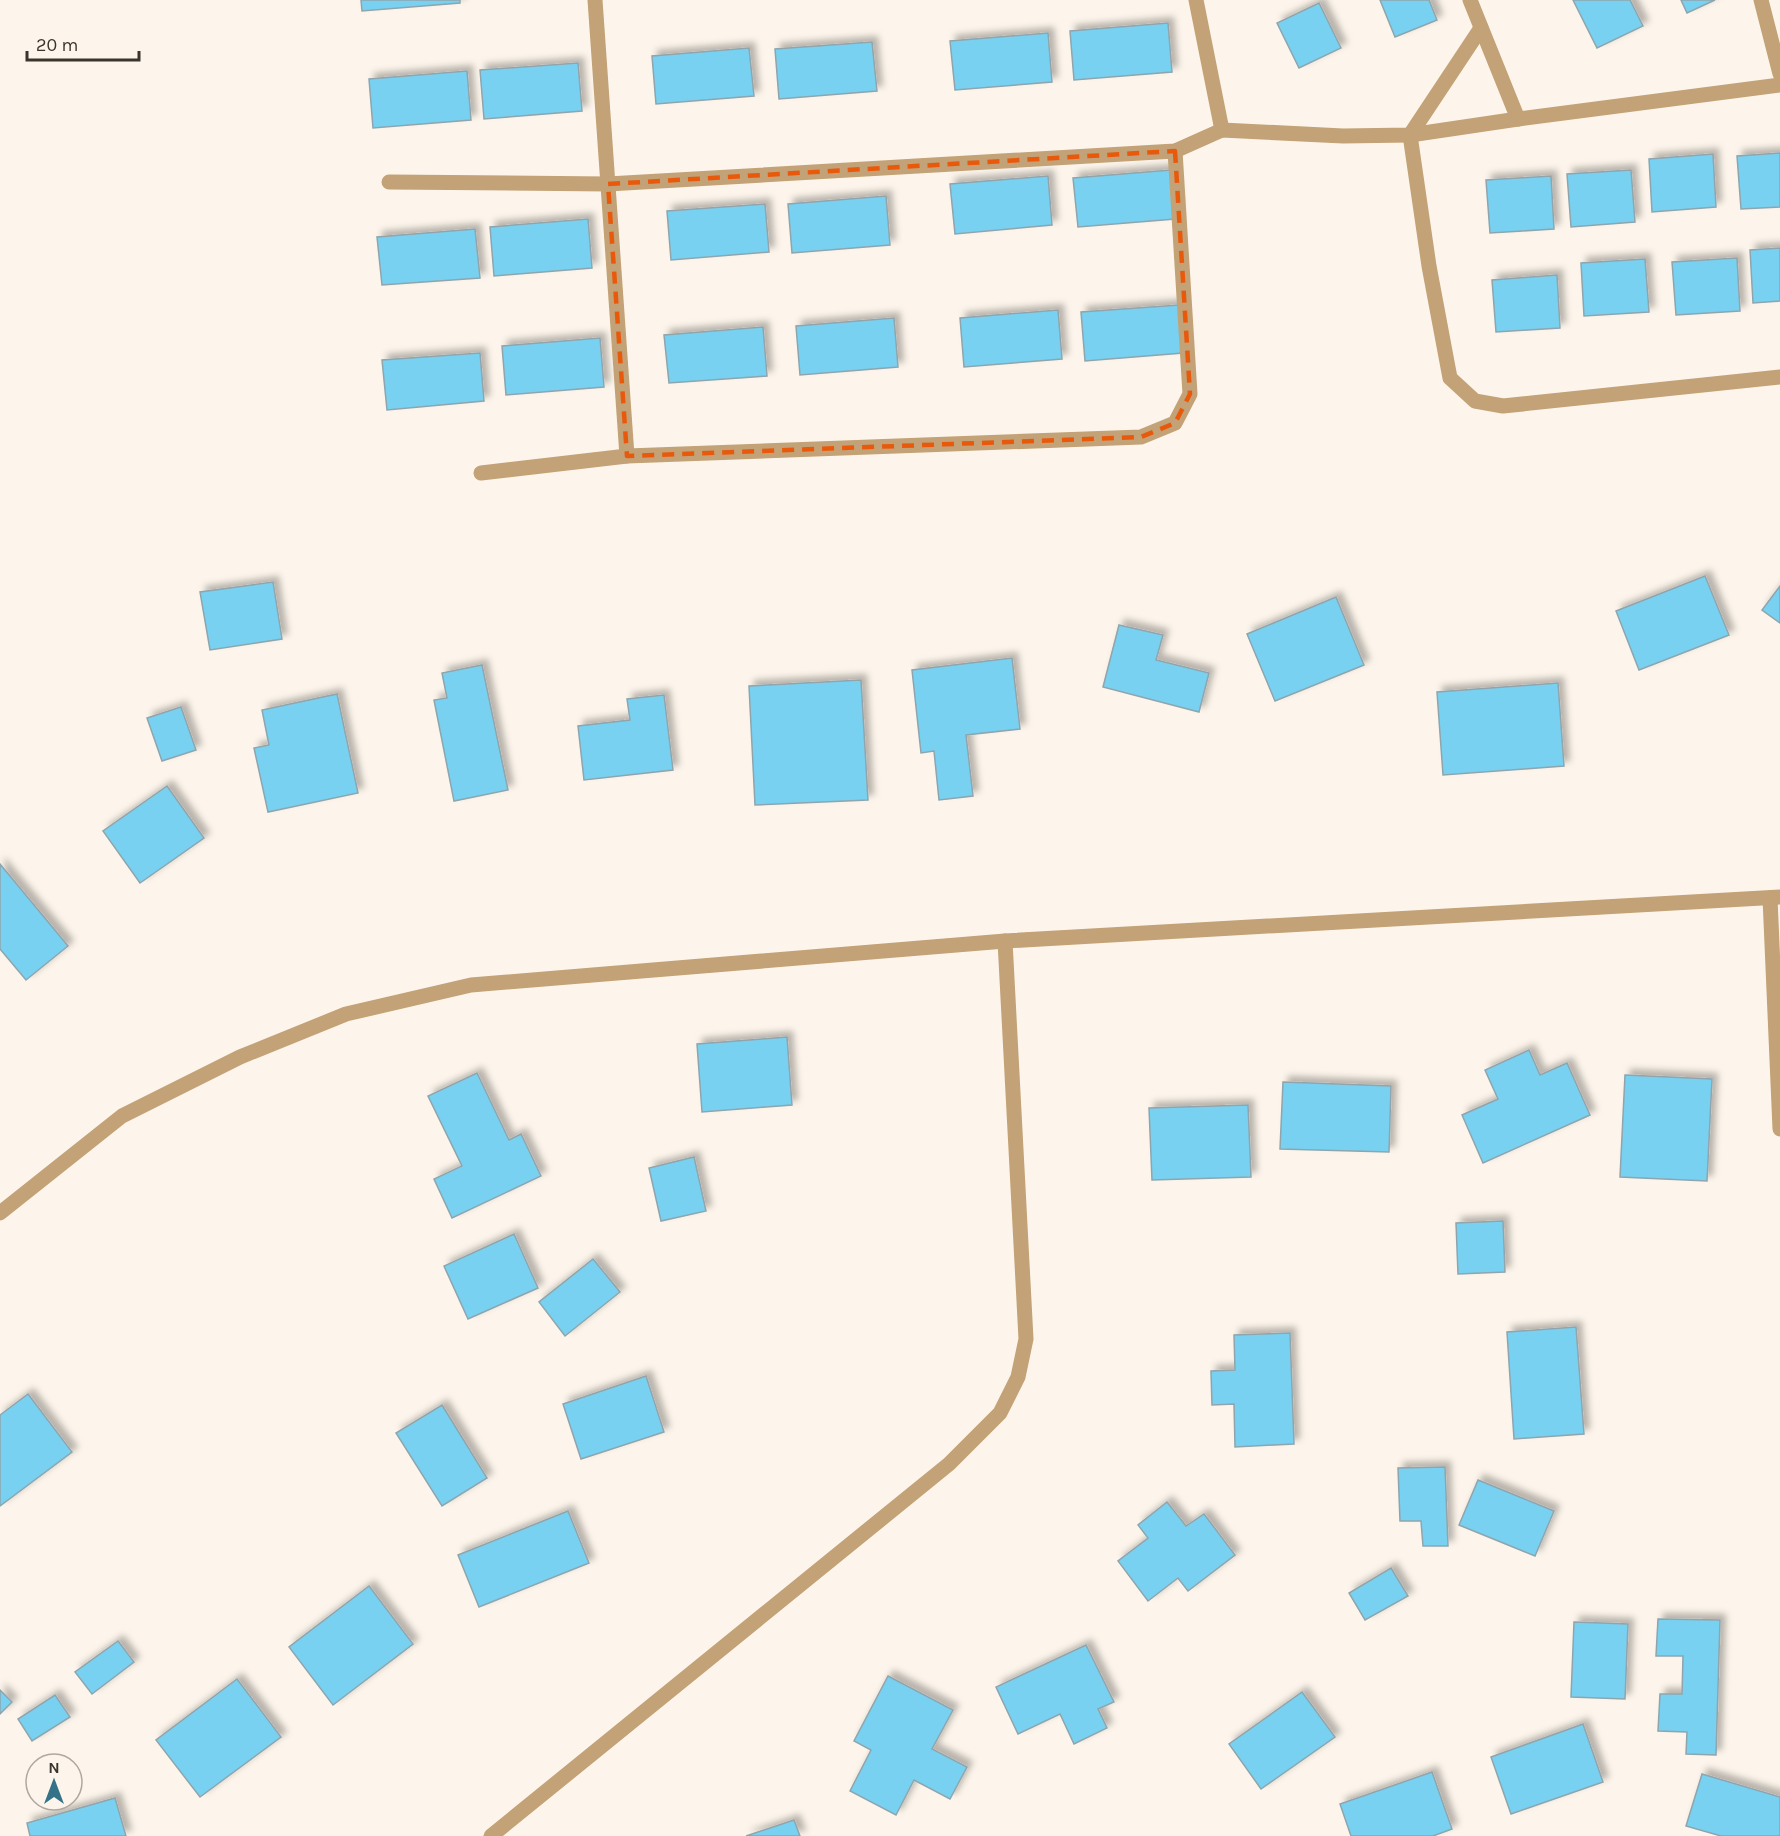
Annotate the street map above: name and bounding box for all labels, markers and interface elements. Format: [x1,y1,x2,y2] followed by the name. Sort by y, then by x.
[27,24,140,62] scale bar
[36,34,78,56] text: 20 m
[24,1752,84,1812] north arrow
[48,1758,60,1777] text: N

